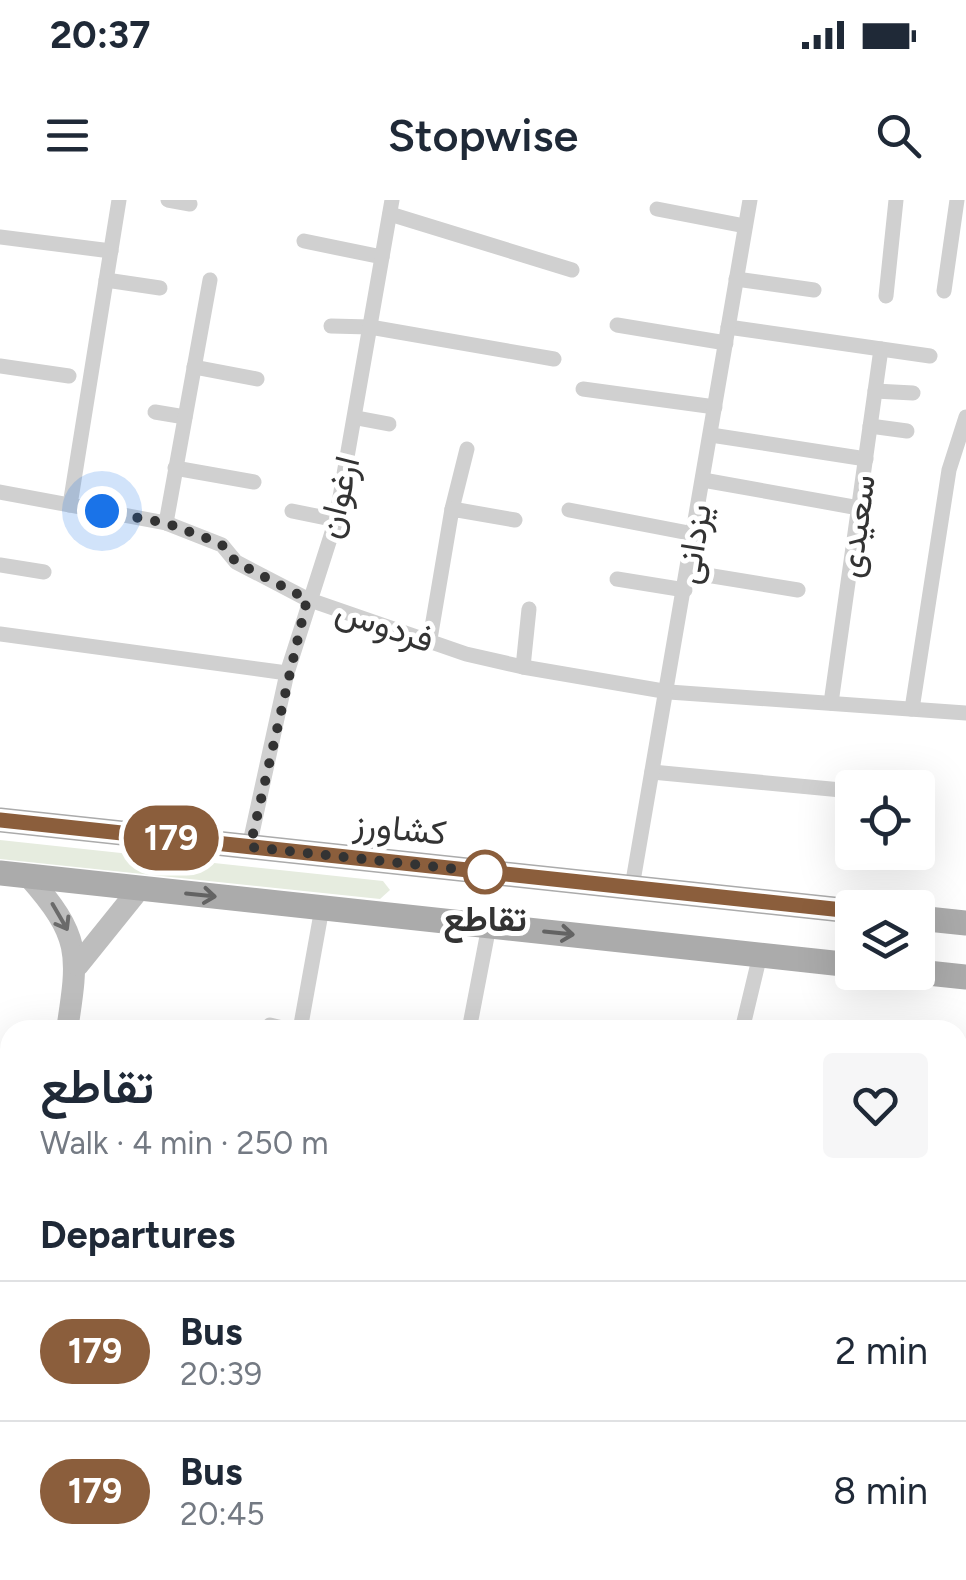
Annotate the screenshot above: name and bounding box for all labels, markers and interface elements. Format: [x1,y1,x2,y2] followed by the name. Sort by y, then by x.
[50,12,150,58] text: 20:37
[40,108,95,163] icon: menu
[388,108,578,162] text: Stopwise
[871,108,926,163] icon: search
[308,452,369,543] street label: ارغوان
[828,472,884,580] street label: سعیدی
[77,486,127,536] your location
[666,501,721,587] street label: یزدانی
[330,589,439,662] street label: فردوس
[835,770,935,990] map controls
[835,770,935,870] button: locate
[350,802,449,855] street label: کشاورز
[114,806,228,870] line badge: 179
[144,817,198,859] text: 179
[464,851,506,893] marker: تقاطع
[185,886,217,905] one-way arrow
[835,890,935,990] button: layers
[443,898,527,943] place label: تقاطع
[50,902,70,931] one-way arrow
[543,924,575,943] one-way arrow
[823,1053,928,1158] button: heart
[40,1057,154,1115] text: تقاطع
[40,1124,328,1162] text: Walk · 4 min · 250 m
[40,1212,235,1258] text: Departures
[180,1309,243,1355] text: Bus
[835,1328,928,1374] text: 2 min
[68,1330,122,1372] text: 179
[180,1355,262,1393] text: 20:39
[180,1449,243,1495] text: Bus
[833,1468,928,1514] text: 8 min
[68,1470,122,1512] text: 179
[180,1495,265,1533] text: 20:45

